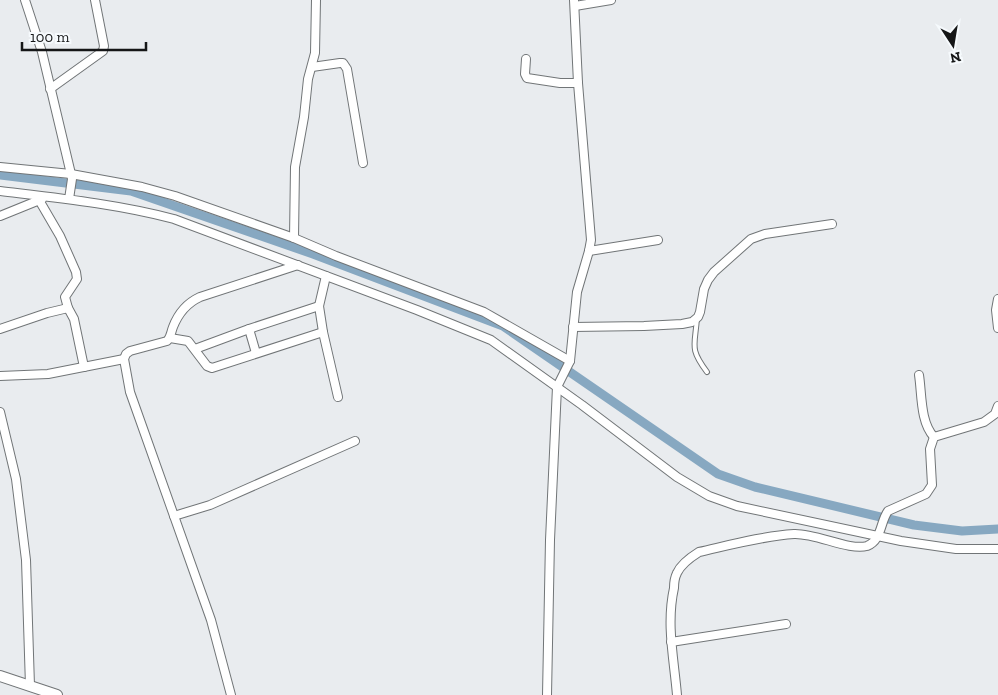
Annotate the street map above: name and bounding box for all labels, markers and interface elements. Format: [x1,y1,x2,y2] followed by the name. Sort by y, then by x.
[22,20,146,52] scale bar
[928,20,978,70] north arrow
[30,28,69,46] text: 100 m
[948,48,963,67] text: N

